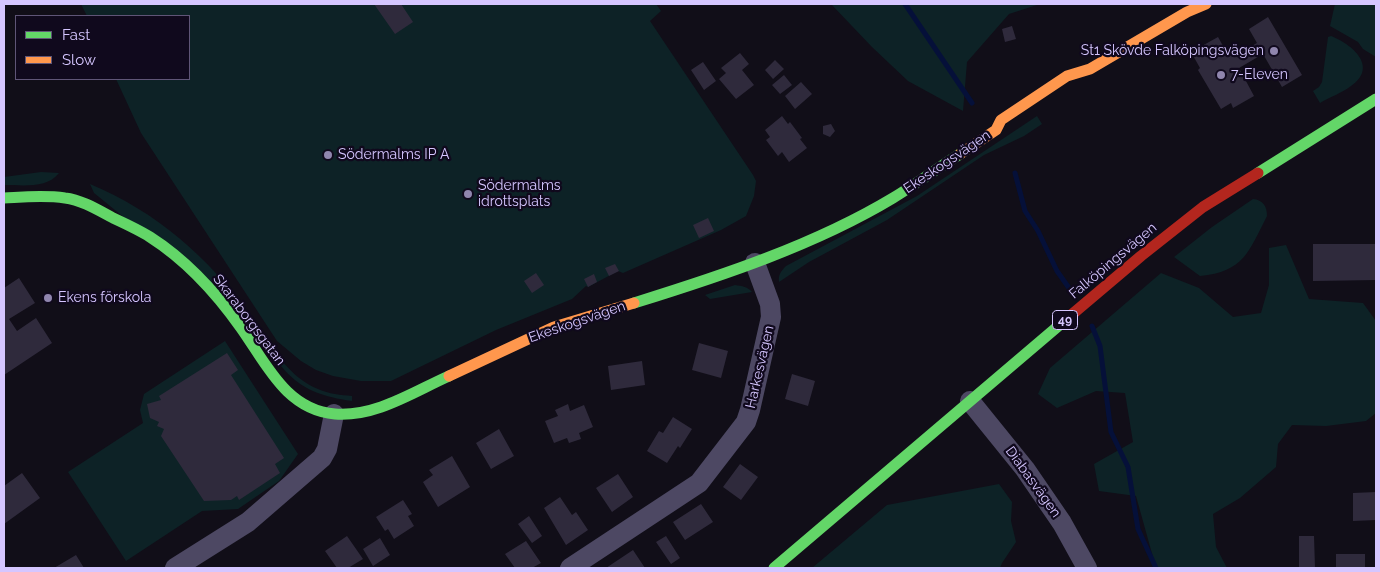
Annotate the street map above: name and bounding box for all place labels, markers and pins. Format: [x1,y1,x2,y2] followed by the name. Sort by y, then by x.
[1081,43,1264,59] place label: St1 Skövde Falköpingsvägen
[1268,45,1280,57] marker: St1 Skövde Falköpingsvägen
[1231,67,1288,83] place label: 7-Eleven
[1215,69,1227,81] marker: 7-Eleven
[338,147,449,163] place label: Södermalms IP A
[322,149,334,161] marker: Södermalms IP A
[478,178,561,210] place label: Södermalms idrottsplats
[462,188,474,200] marker: Södermalms idrottsplats
[58,290,151,306] place label: Ekens förskola
[42,292,54,304] marker: Ekens förskola

